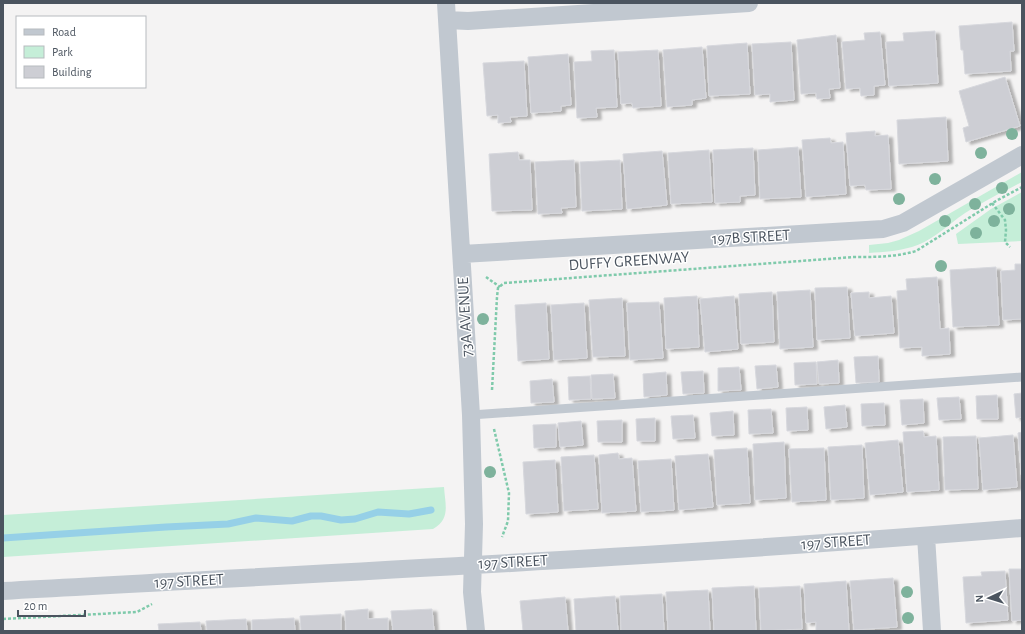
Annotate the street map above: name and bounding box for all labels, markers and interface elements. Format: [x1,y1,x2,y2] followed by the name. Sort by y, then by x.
[16,16,146,88] legend
[52,26,76,38] text: Road
[52,46,73,58] text: Park
[52,66,92,78] text: Building
[712,227,791,247] street label: 197B STREET
[568,249,690,273] street label: DUFFY GREENWAY
[455,277,475,357] street label: 73A AVENUE
[801,532,871,552] street label: 197 STREET
[478,552,548,572] street label: 197 STREET
[154,571,224,591] street label: 197 STREET
[969,578,1009,618] north arrow
[18,592,85,618] scale bar
[974,594,985,603] text: N
[24,600,47,612] text: 20 m

